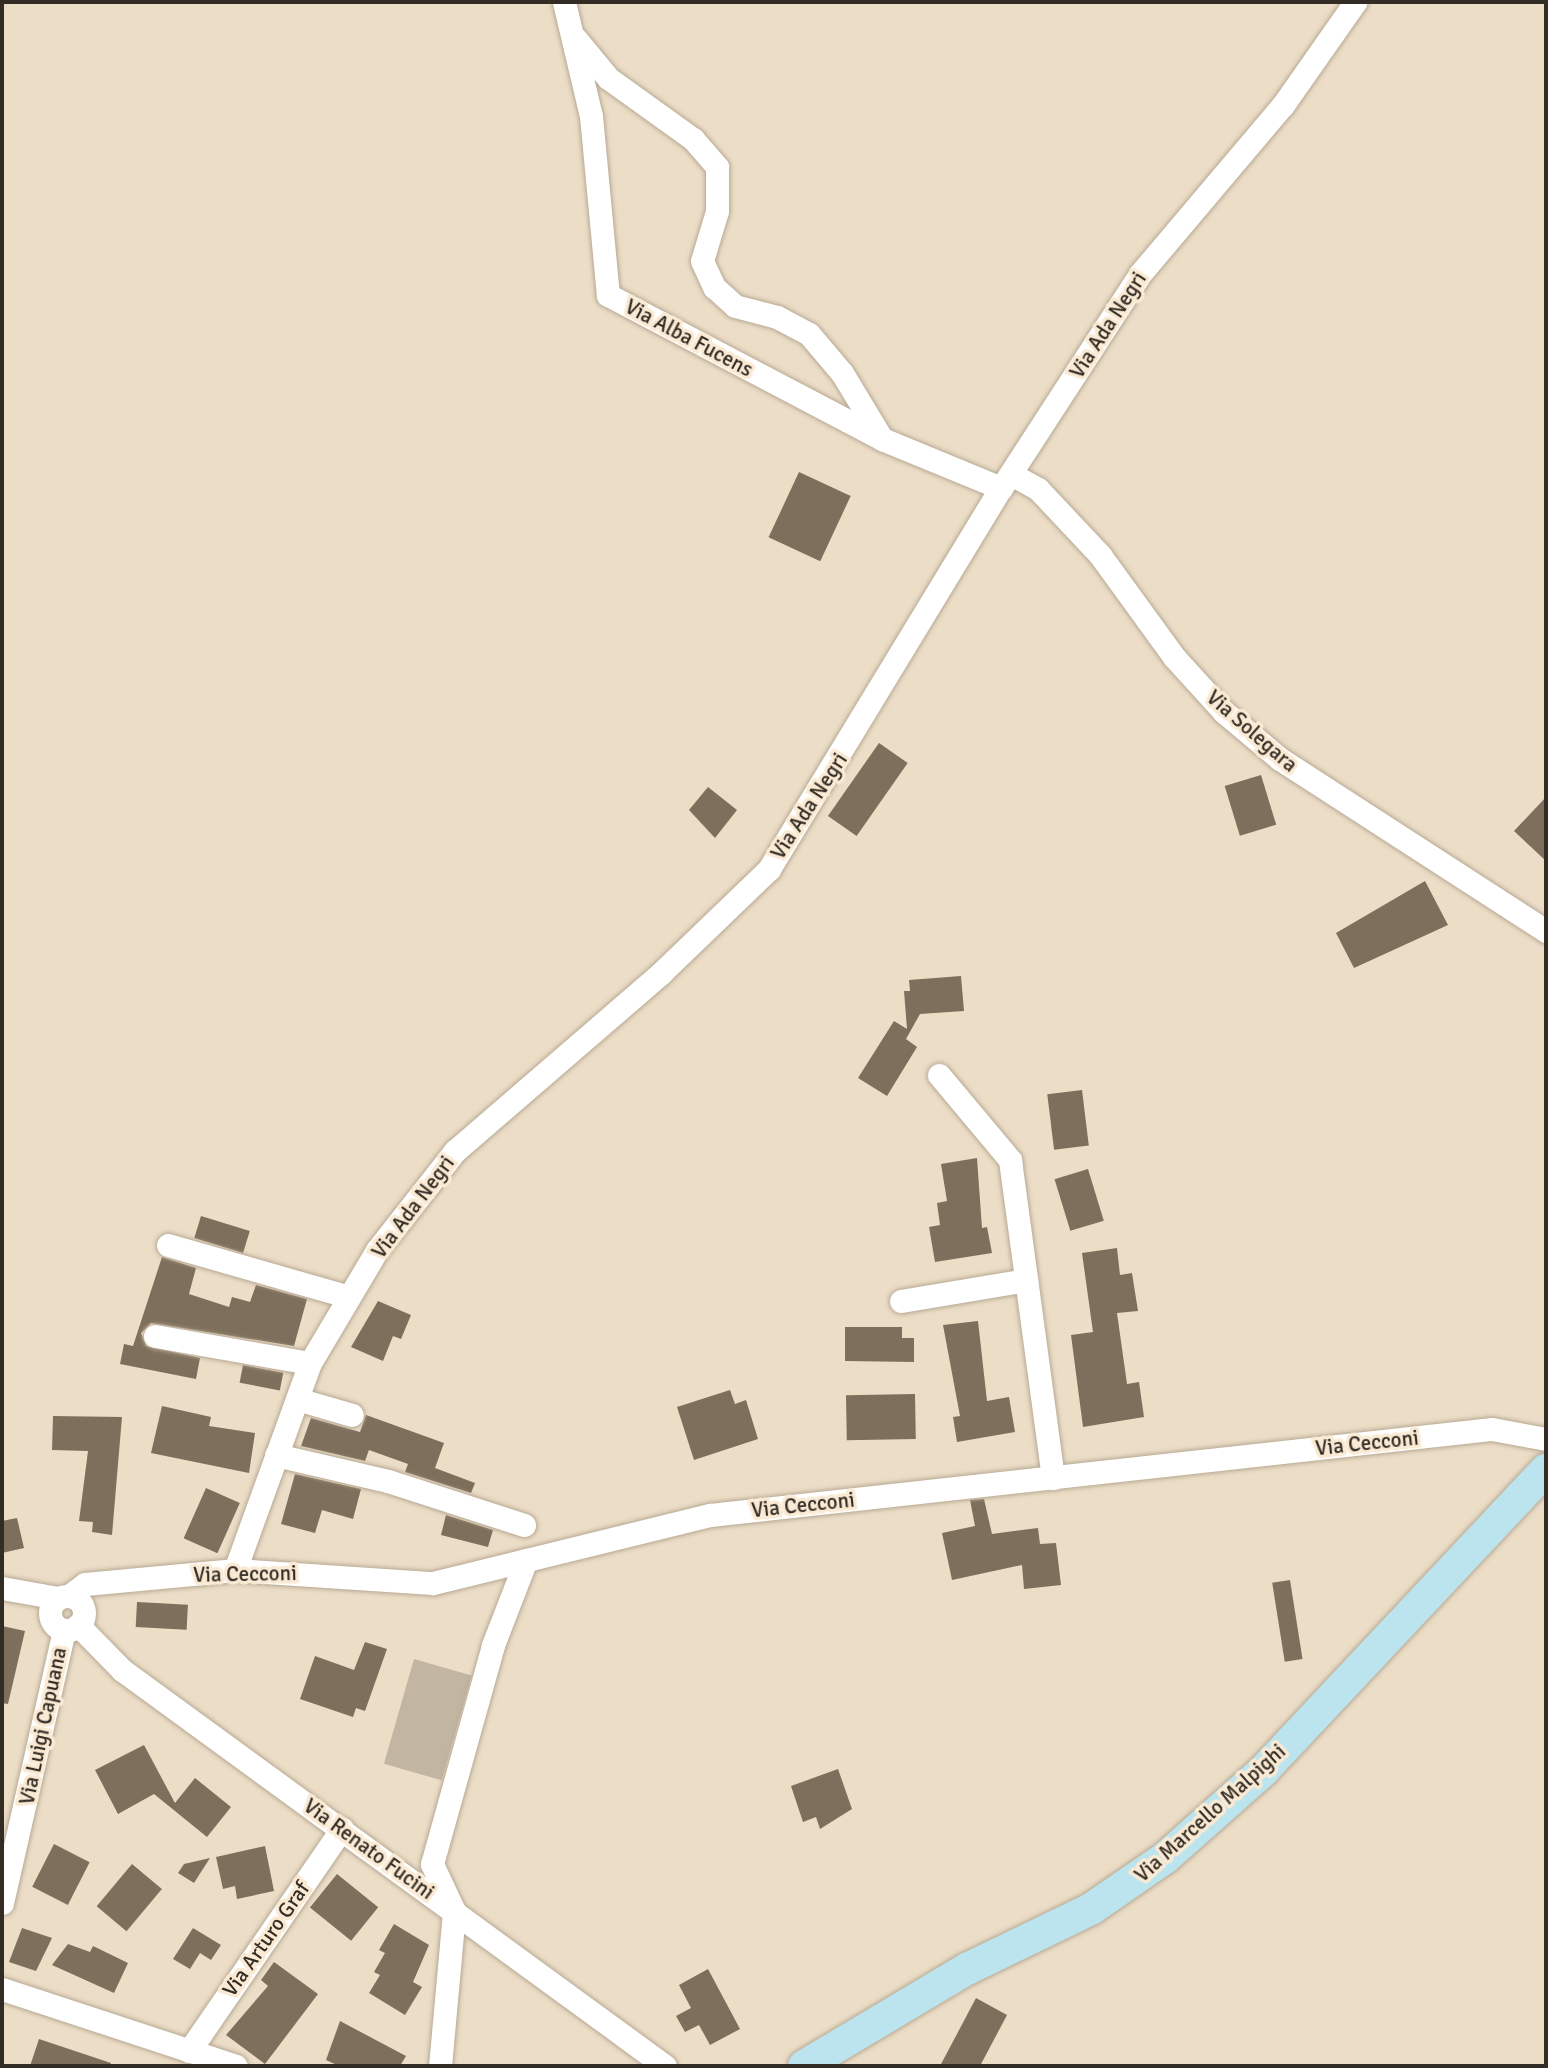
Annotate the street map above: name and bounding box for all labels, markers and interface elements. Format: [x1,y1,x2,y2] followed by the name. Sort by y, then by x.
[1064,267,1152,383] street label: Via Ada Negri
[621,294,757,382] street label: Via Alba Fucens
[1201,685,1303,777] street label: Via Solegara
[765,748,853,864] street label: Via Ada Negri
[366,1151,460,1263] street label: Via Ada Negri
[1314,1425,1420,1461] street label: Via Cecconi
[750,1487,856,1523] street label: Via Cecconi
[193,1560,297,1588] street label: Via Cecconi
[14,1645,72,1807] street label: Via Luigi Capuana
[1129,1739,1291,1887] street label: Via Marcello Malpighi
[299,1793,439,1905] street label: Via Renato Fucini
[217,1877,315,2001] street label: Via Arturo Graf

